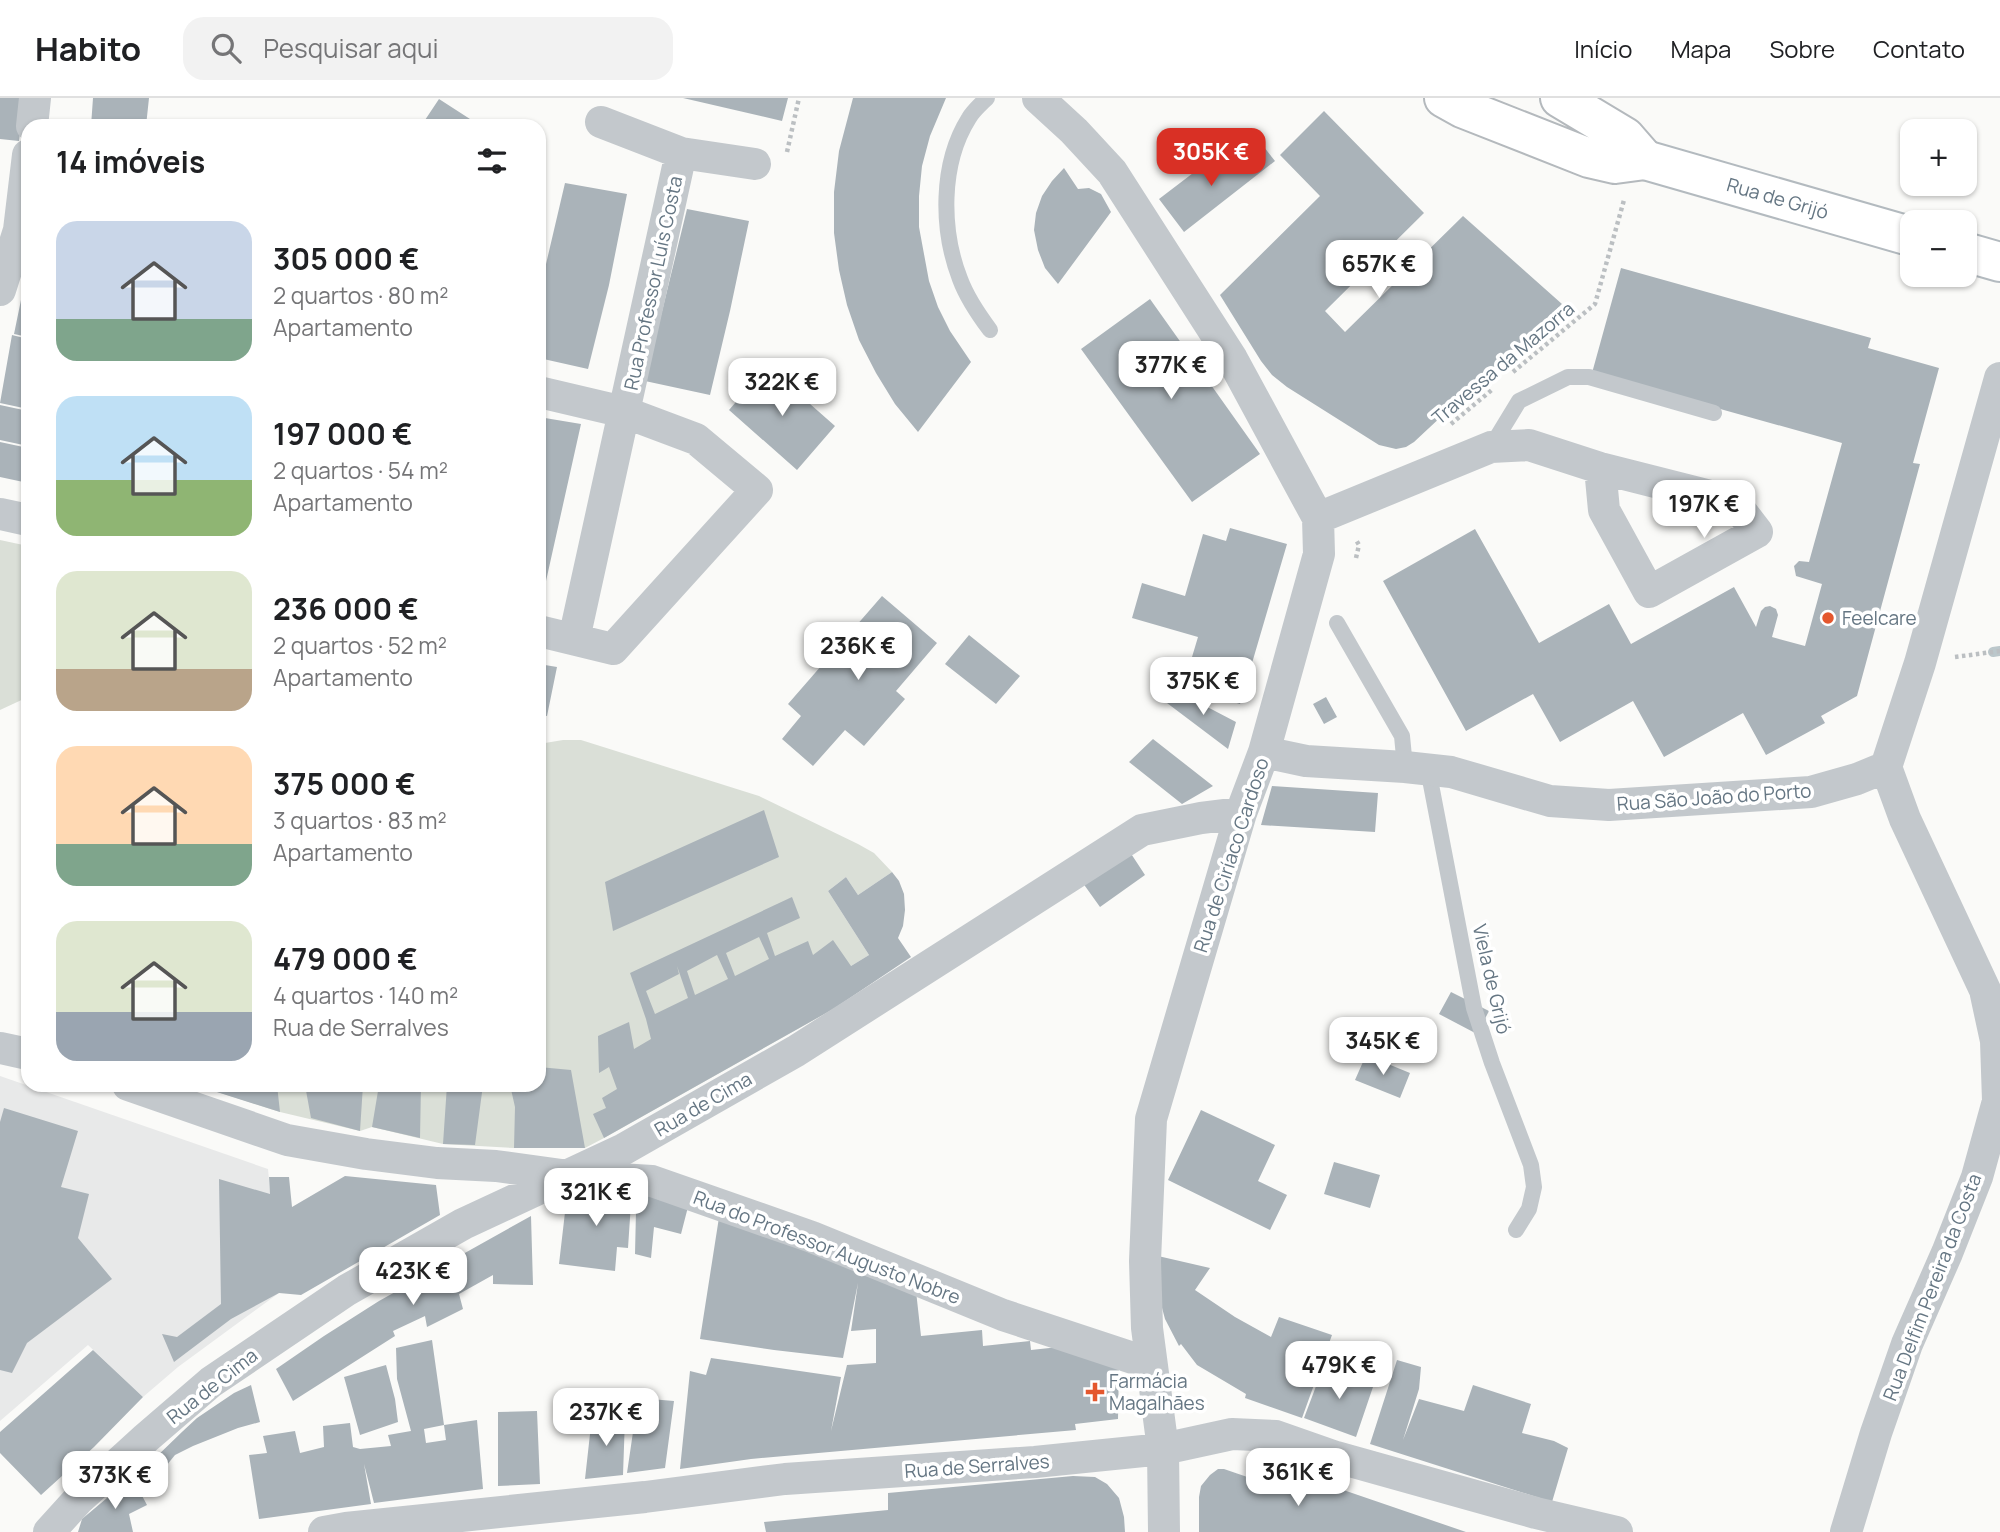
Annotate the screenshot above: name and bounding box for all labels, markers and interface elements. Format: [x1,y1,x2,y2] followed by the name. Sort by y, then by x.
[183,17,673,80] search box
[35,26,141,71] text: Habito
[207,29,245,67] icon: search
[263,30,439,66] text: Pesquisar aqui
[1574,32,1632,65] text: Início
[1670,32,1731,65] text: Mapa
[1769,32,1835,65] text: Sobre
[1873,32,1965,65] text: Contato
[1900,119,1977,287] map controls
[1900,119,1977,196] button: +
[1154,129,1268,188] pin: 305K €
[1173,135,1249,167] text: 305K €
[56,141,205,182] text: 14 imóveis
[473,142,511,180] icon: filters
[1724,171,1831,225] street label: Rua de Grijó
[618,173,688,393] street label: Rua Professor Luís Costa
[1900,210,1977,287] button: −
[273,238,419,279] text: 305 000 €
[1322,240,1436,300] pin: 657K €
[1342,247,1416,279] text: 657K €
[112,249,196,333] icon: home
[273,279,448,311] text: 2 quartos · 80 m²
[1426,296,1580,430] street label: Travessa da Mazorra
[273,311,413,343] text: Apartamento
[1114,342,1228,401] pin: 377K €
[1135,348,1207,380] text: 377K €
[725,358,839,418] pin: 322K €
[744,365,820,397] text: 322K €
[273,413,412,454] text: 197 000 €
[112,424,196,508] icon: home
[273,454,448,486] text: 2 quartos · 54 m²
[1647,480,1761,540] pin: 197K €
[273,486,413,518] text: Apartamento
[1668,487,1740,519] text: 197K €
[273,588,419,629] text: 236 000 €
[112,599,196,683] icon: home
[1842,605,1917,631] place label: Feelcare
[1820,610,1836,626] marker: Feelcare
[801,622,915,682] pin: 236K €
[273,629,447,661] text: 2 quartos · 52 m²
[820,629,896,661] text: 236K €
[1146,658,1260,717] pin: 375K €
[273,661,413,693] text: Apartamento
[1166,664,1240,696] text: 375K €
[1187,754,1275,956] street label: Rua de Ciríaco Cardoso
[273,763,416,804] text: 375 000 €
[112,774,196,858] icon: home
[1616,777,1812,817] street label: Rua São João do Porto
[273,804,447,836] text: 3 quartos · 83 m²
[273,836,413,868] text: Apartamento
[1467,921,1517,1037] street label: Viela de Grijó
[273,938,418,979] text: 479 000 €
[112,949,196,1033] icon: home
[273,979,458,1011] text: 4 quartos · 140 m²
[273,1011,449,1043] text: Rua de Serralves
[1326,1018,1440,1077] pin: 345K €
[1345,1024,1421,1056] text: 345K €
[650,1066,756,1142] street label: Rua de Cima
[539,1168,653,1228] pin: 321K €
[1877,1170,1987,1404] street label: Rua Delfim Pereira da Costa
[560,1175,632,1207] text: 321K €
[690,1184,964,1310] street label: Rua do Professor Augusto Nobre
[356,1248,470,1307] pin: 423K €
[375,1254,451,1286] text: 423K €
[161,1342,263,1430] street label: Rua de Cima
[1282,1342,1396,1401] pin: 479K €
[1301,1348,1377,1380] text: 479K €
[1109,1368,1205,1416] place label: Farmácia Magalhães
[1087,1384,1103,1400] marker: Farmácia Magalhães
[549,1388,663,1448] pin: 237K €
[569,1395,643,1427] text: 237K €
[904,1448,1050,1484] street label: Rua de Serralves
[1241,1448,1355,1508] pin: 361K €
[58,1452,172,1511] pin: 373K €
[1262,1455,1334,1487] text: 361K €
[78,1458,152,1490] text: 373K €

